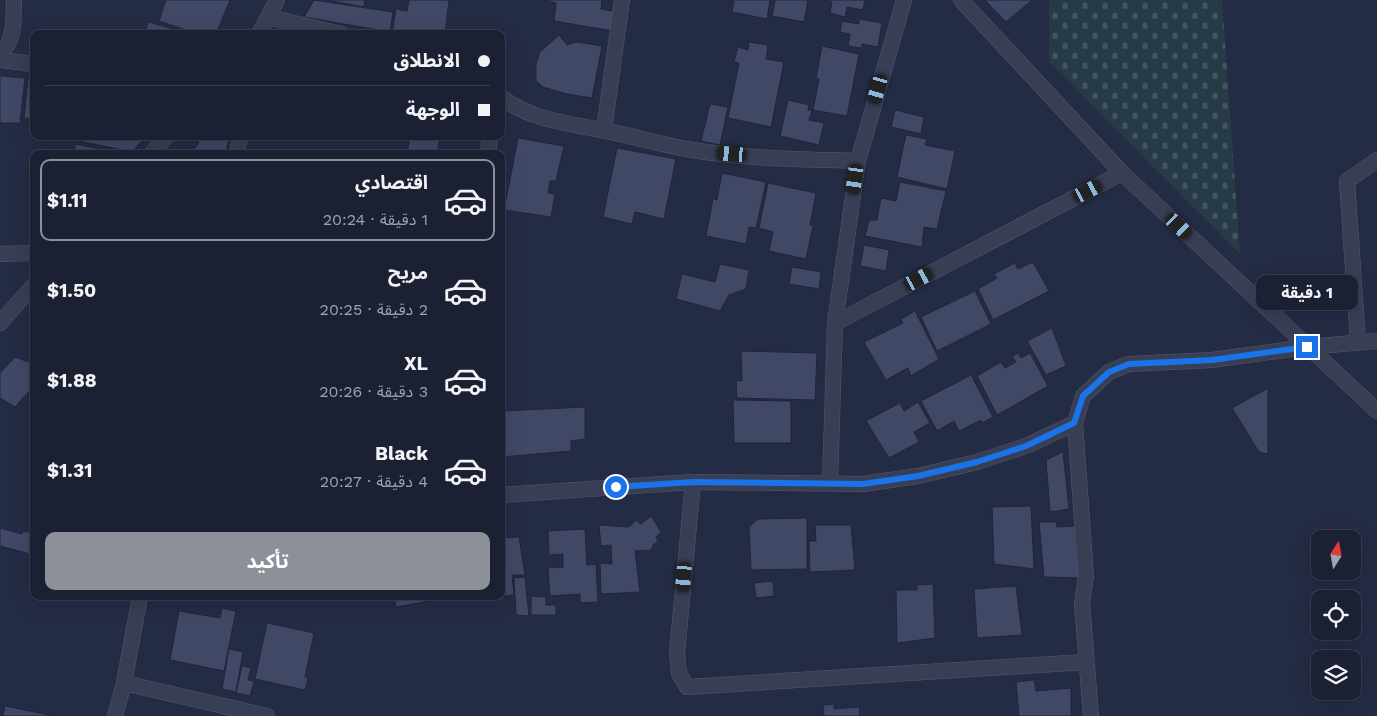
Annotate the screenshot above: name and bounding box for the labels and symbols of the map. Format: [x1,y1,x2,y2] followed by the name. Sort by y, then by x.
[866,73,889,105] car
[716,145,747,163] car
[845,163,864,195] car
[1071,178,1104,204] car
[1162,210,1195,242] car
[902,265,935,293] car
[1256,274,1358,310] callout: 1 دقيقة
[1296,336,1318,358] route end
[605,476,627,498] route start
[1311,530,1361,580] north arrow
[675,561,692,593] car

